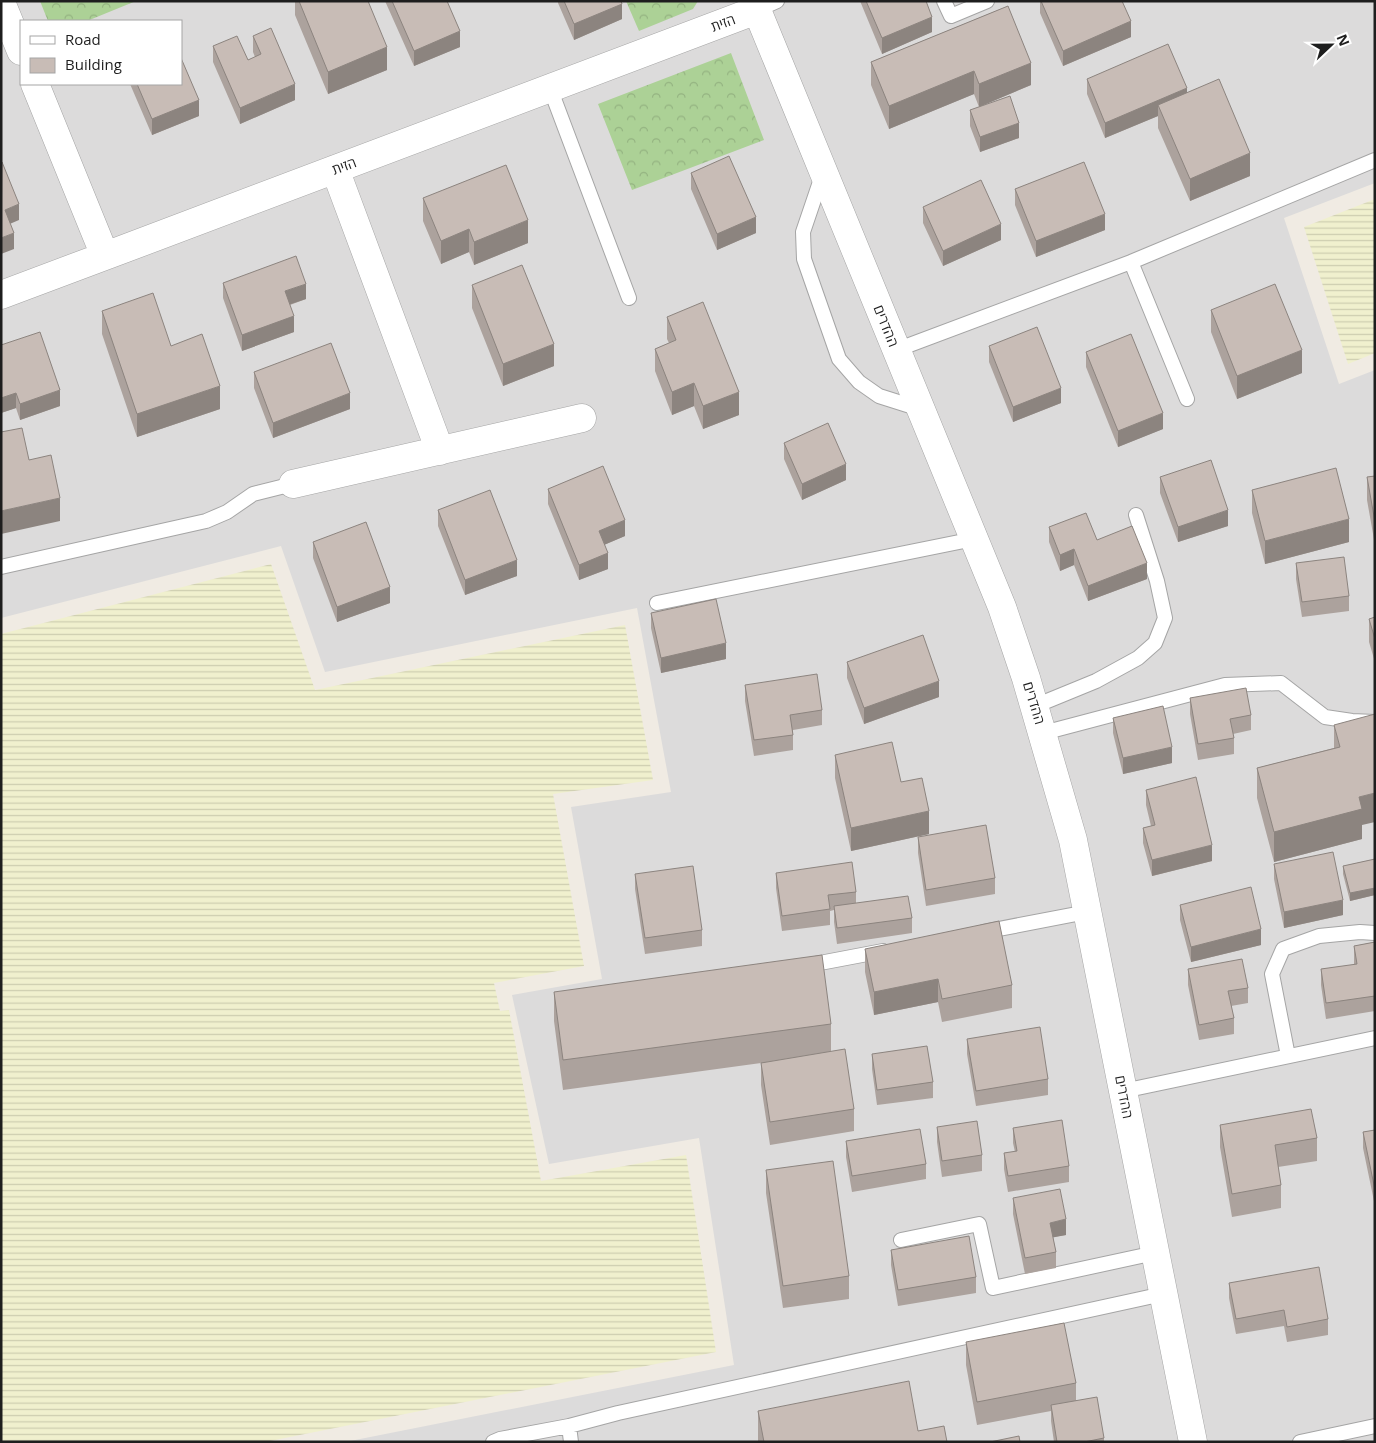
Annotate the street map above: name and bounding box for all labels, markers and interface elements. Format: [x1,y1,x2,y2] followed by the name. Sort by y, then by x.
[708,9,738,36] street label: הזית
[20,20,182,85] legend
[1306,20,1356,70] north arrow
[65,29,101,49] text: Road
[1333,31,1354,49] text: N
[65,54,122,74] text: Building
[329,152,359,179] street label: הזית
[869,302,903,350] street label: ההדרים
[1019,679,1050,727] street label: ההדרים
[1111,1074,1138,1120] street label: ההדרים

